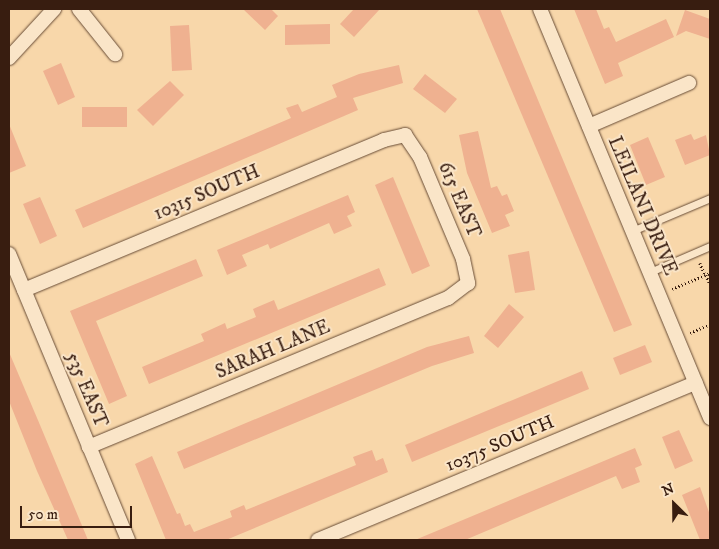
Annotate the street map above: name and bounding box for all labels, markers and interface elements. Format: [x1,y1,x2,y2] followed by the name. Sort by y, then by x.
[602,133,682,279] street label: LEILANI DRIVE
[433,159,485,241] street label: 615 EAST
[151,160,263,226] street label: 10315 SOUTH
[212,316,334,384] street label: SARAH LANE
[60,349,112,431] street label: 535 EAST
[442,411,558,477] street label: 10375 SOUTH
[649,479,699,529] north arrow
[659,480,677,501] text: N
[22,496,135,528] scale bar
[28,505,58,524] text: 50 m

